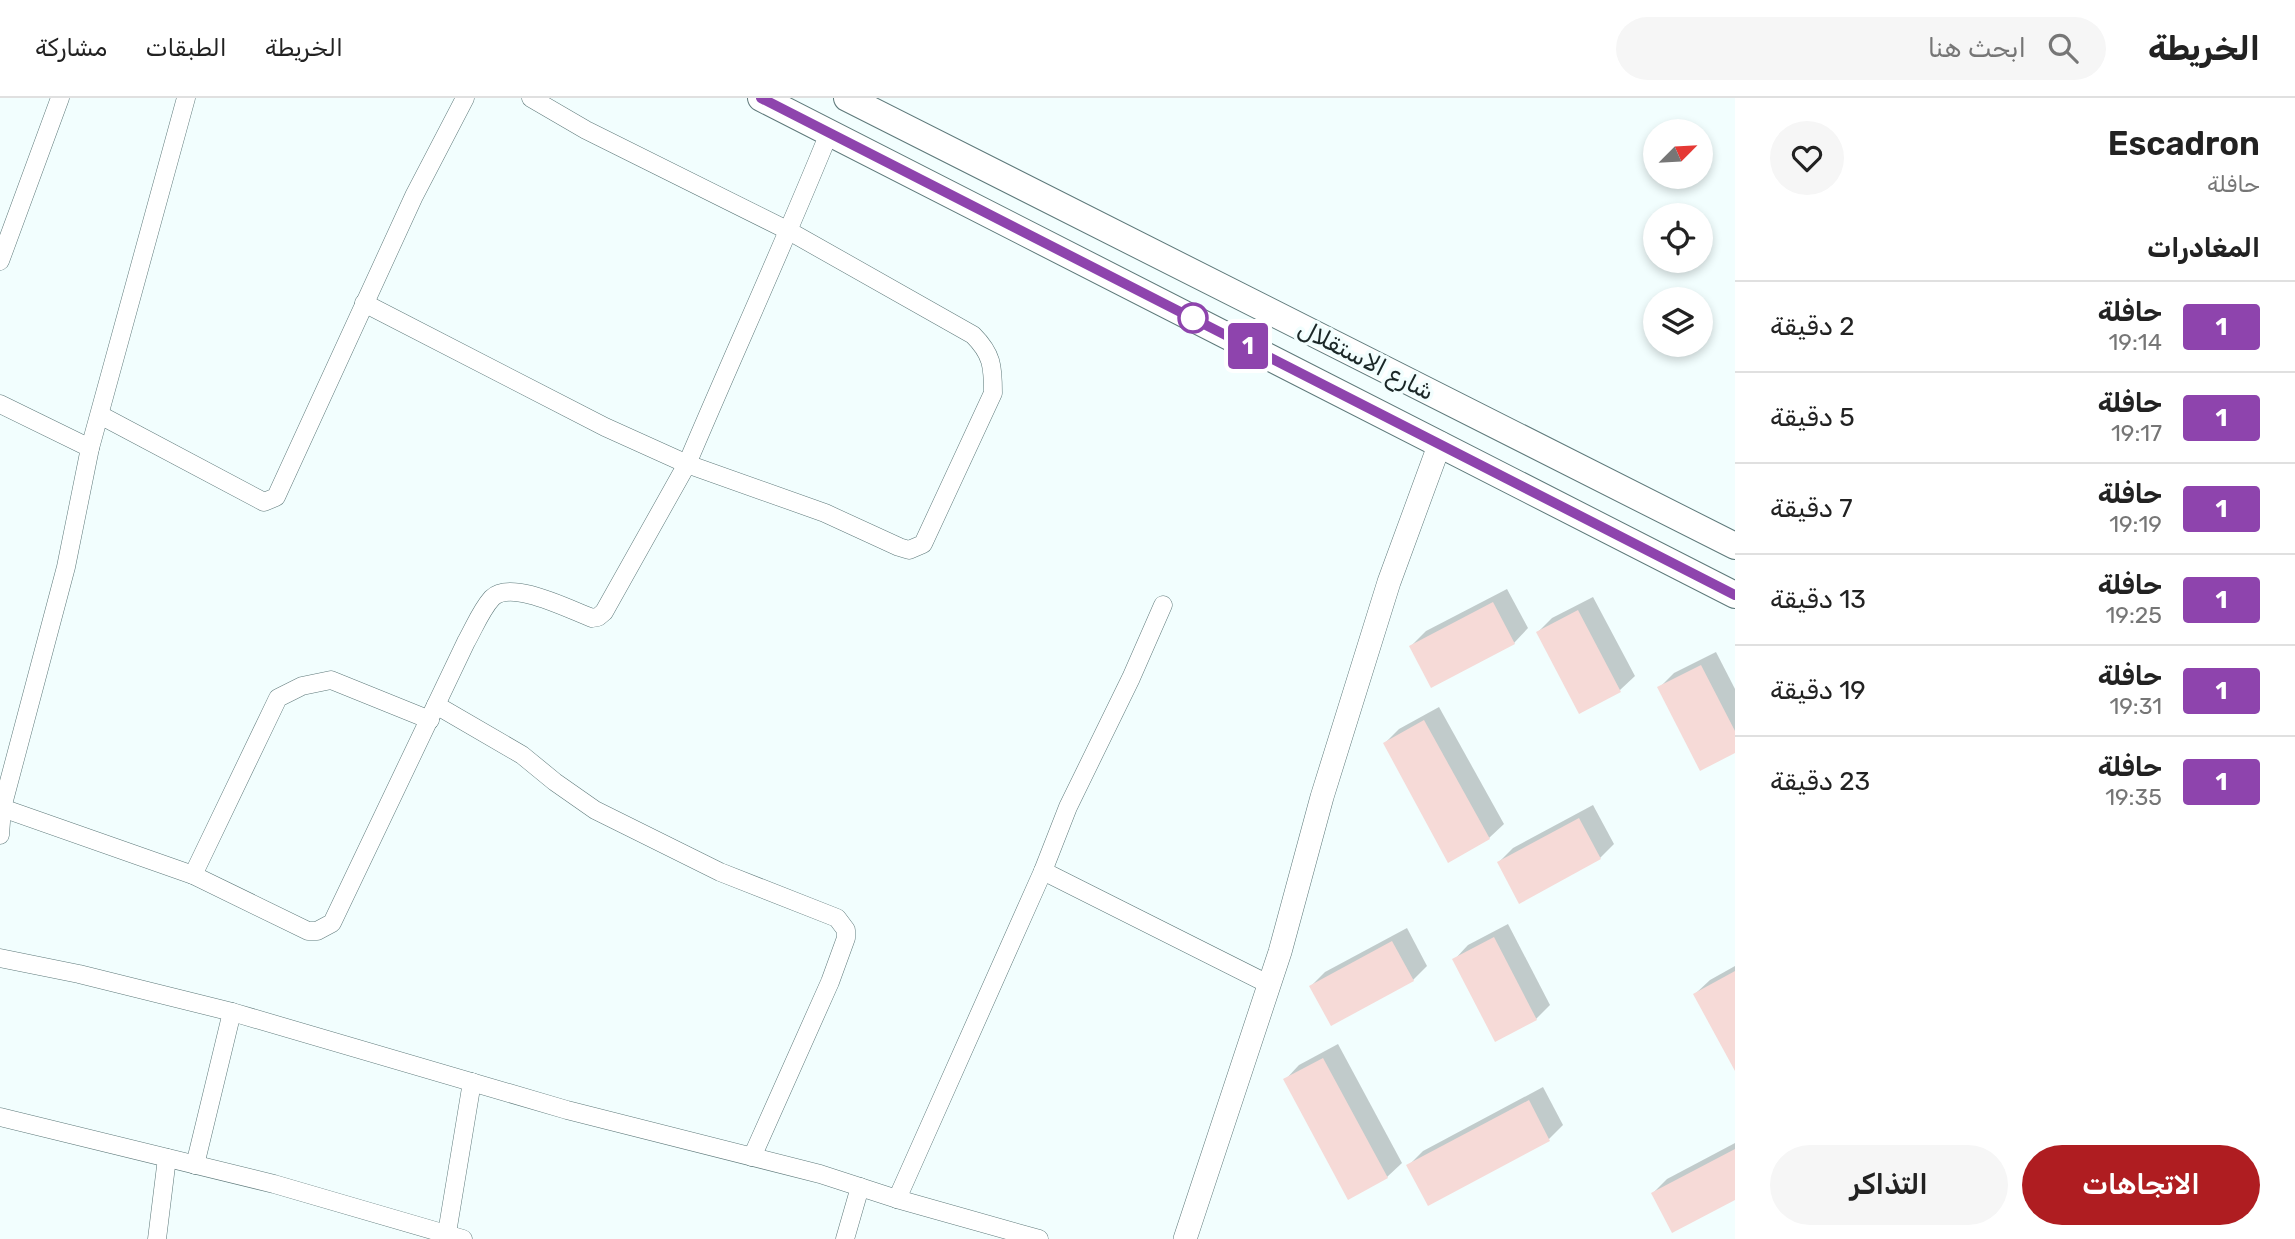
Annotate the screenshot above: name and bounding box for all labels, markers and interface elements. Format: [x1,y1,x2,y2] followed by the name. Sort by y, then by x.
[1616,17,2106,80] search box
[2044,29,2082,67] icon: search
[2148,29,2260,68] text: الخريطة
[1928,33,2026,64] text: ابحث هنا
[35,34,107,62] text: مشاركة
[145,34,227,62] text: الطبقات
[265,34,343,62] text: الخريطة
[1643,119,1713,189] north arrow
[1643,119,1713,357] map controls
[1770,121,1844,195] button: heart
[2108,124,2260,163] text: Escadron
[2207,170,2260,198] text: حافلة
[1643,203,1713,273] button: locate
[2147,233,2260,264] text: المغادرات
[1643,287,1713,357] button: layers
[2098,297,2162,328] text: حافلة
[1178,303,1208,333] unlabelled marker
[1770,311,1854,342] text: 2 دقيقة
[2216,313,2227,341] text: 1
[1293,314,1439,408] street label: شارع الاستقلال
[1225,323,1271,369] line badge: 1
[2109,328,2162,356] text: 19:14
[1242,332,1254,360] text: 1
[2098,388,2162,419] text: حافلة
[1770,402,1855,433] text: 5 دقيقة
[2216,404,2227,432] text: 1
[2111,419,2162,447] text: 19:17
[2098,479,2162,510] text: حافلة
[1770,493,1853,524] text: 7 دقيقة
[2216,495,2227,523] text: 1
[2109,510,2162,538] text: 19:19
[2098,570,2162,601] text: حافلة
[1770,584,1866,615] text: 13 دقيقة
[2216,586,2227,614] text: 1
[2105,601,2162,629] text: 19:25
[2098,661,2162,692] text: حافلة
[1770,675,1866,706] text: 19 دقيقة
[2216,677,2227,705] text: 1
[2109,692,2162,720] text: 19:31
[2098,752,2162,783] text: حافلة
[1770,766,1870,797] text: 23 دقيقة
[2216,768,2227,796] text: 1
[2105,783,2162,811] text: 19:35
[1770,1145,2008,1225] button: التذاكر
[2022,1145,2260,1225] button: الاتجاهات

